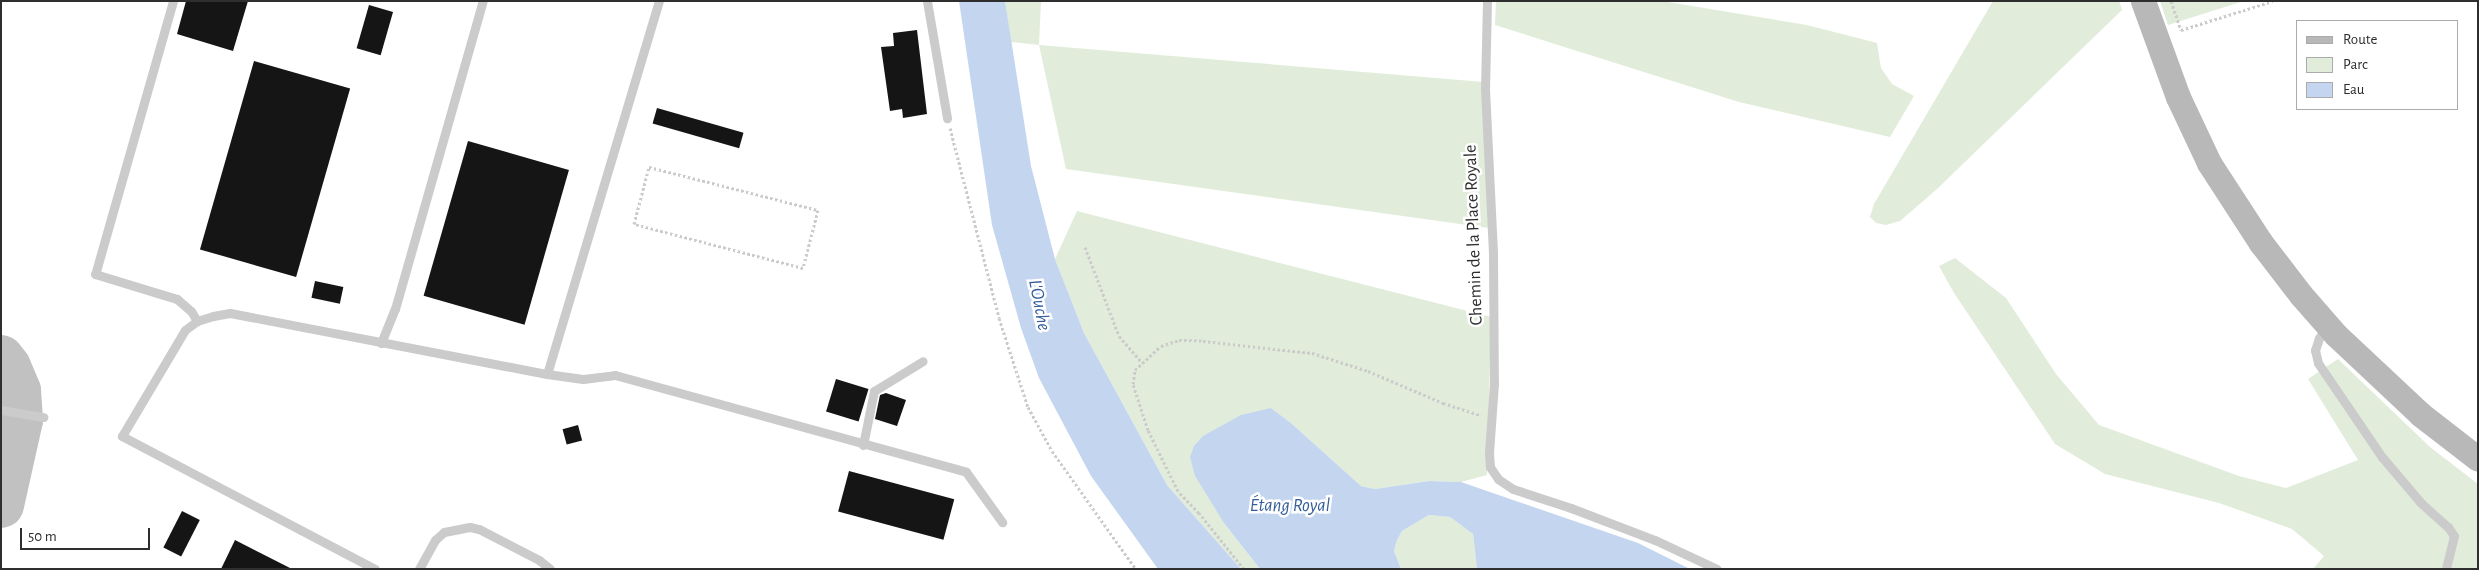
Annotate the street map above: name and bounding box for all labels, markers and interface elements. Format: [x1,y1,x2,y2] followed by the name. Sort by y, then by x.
[2296,20,2459,110] legend
[2343,32,2377,47] text: Route
[2343,57,2368,72] text: Parc
[2343,82,2365,97] text: Eau
[1460,144,1488,326] street label: Chemin de la Place Royale
[1023,278,1055,332] water label: L'Ouche
[1250,495,1330,517] water label: Étang Royal
[22,518,152,550] scale bar
[28,529,57,544] text: 50 m

